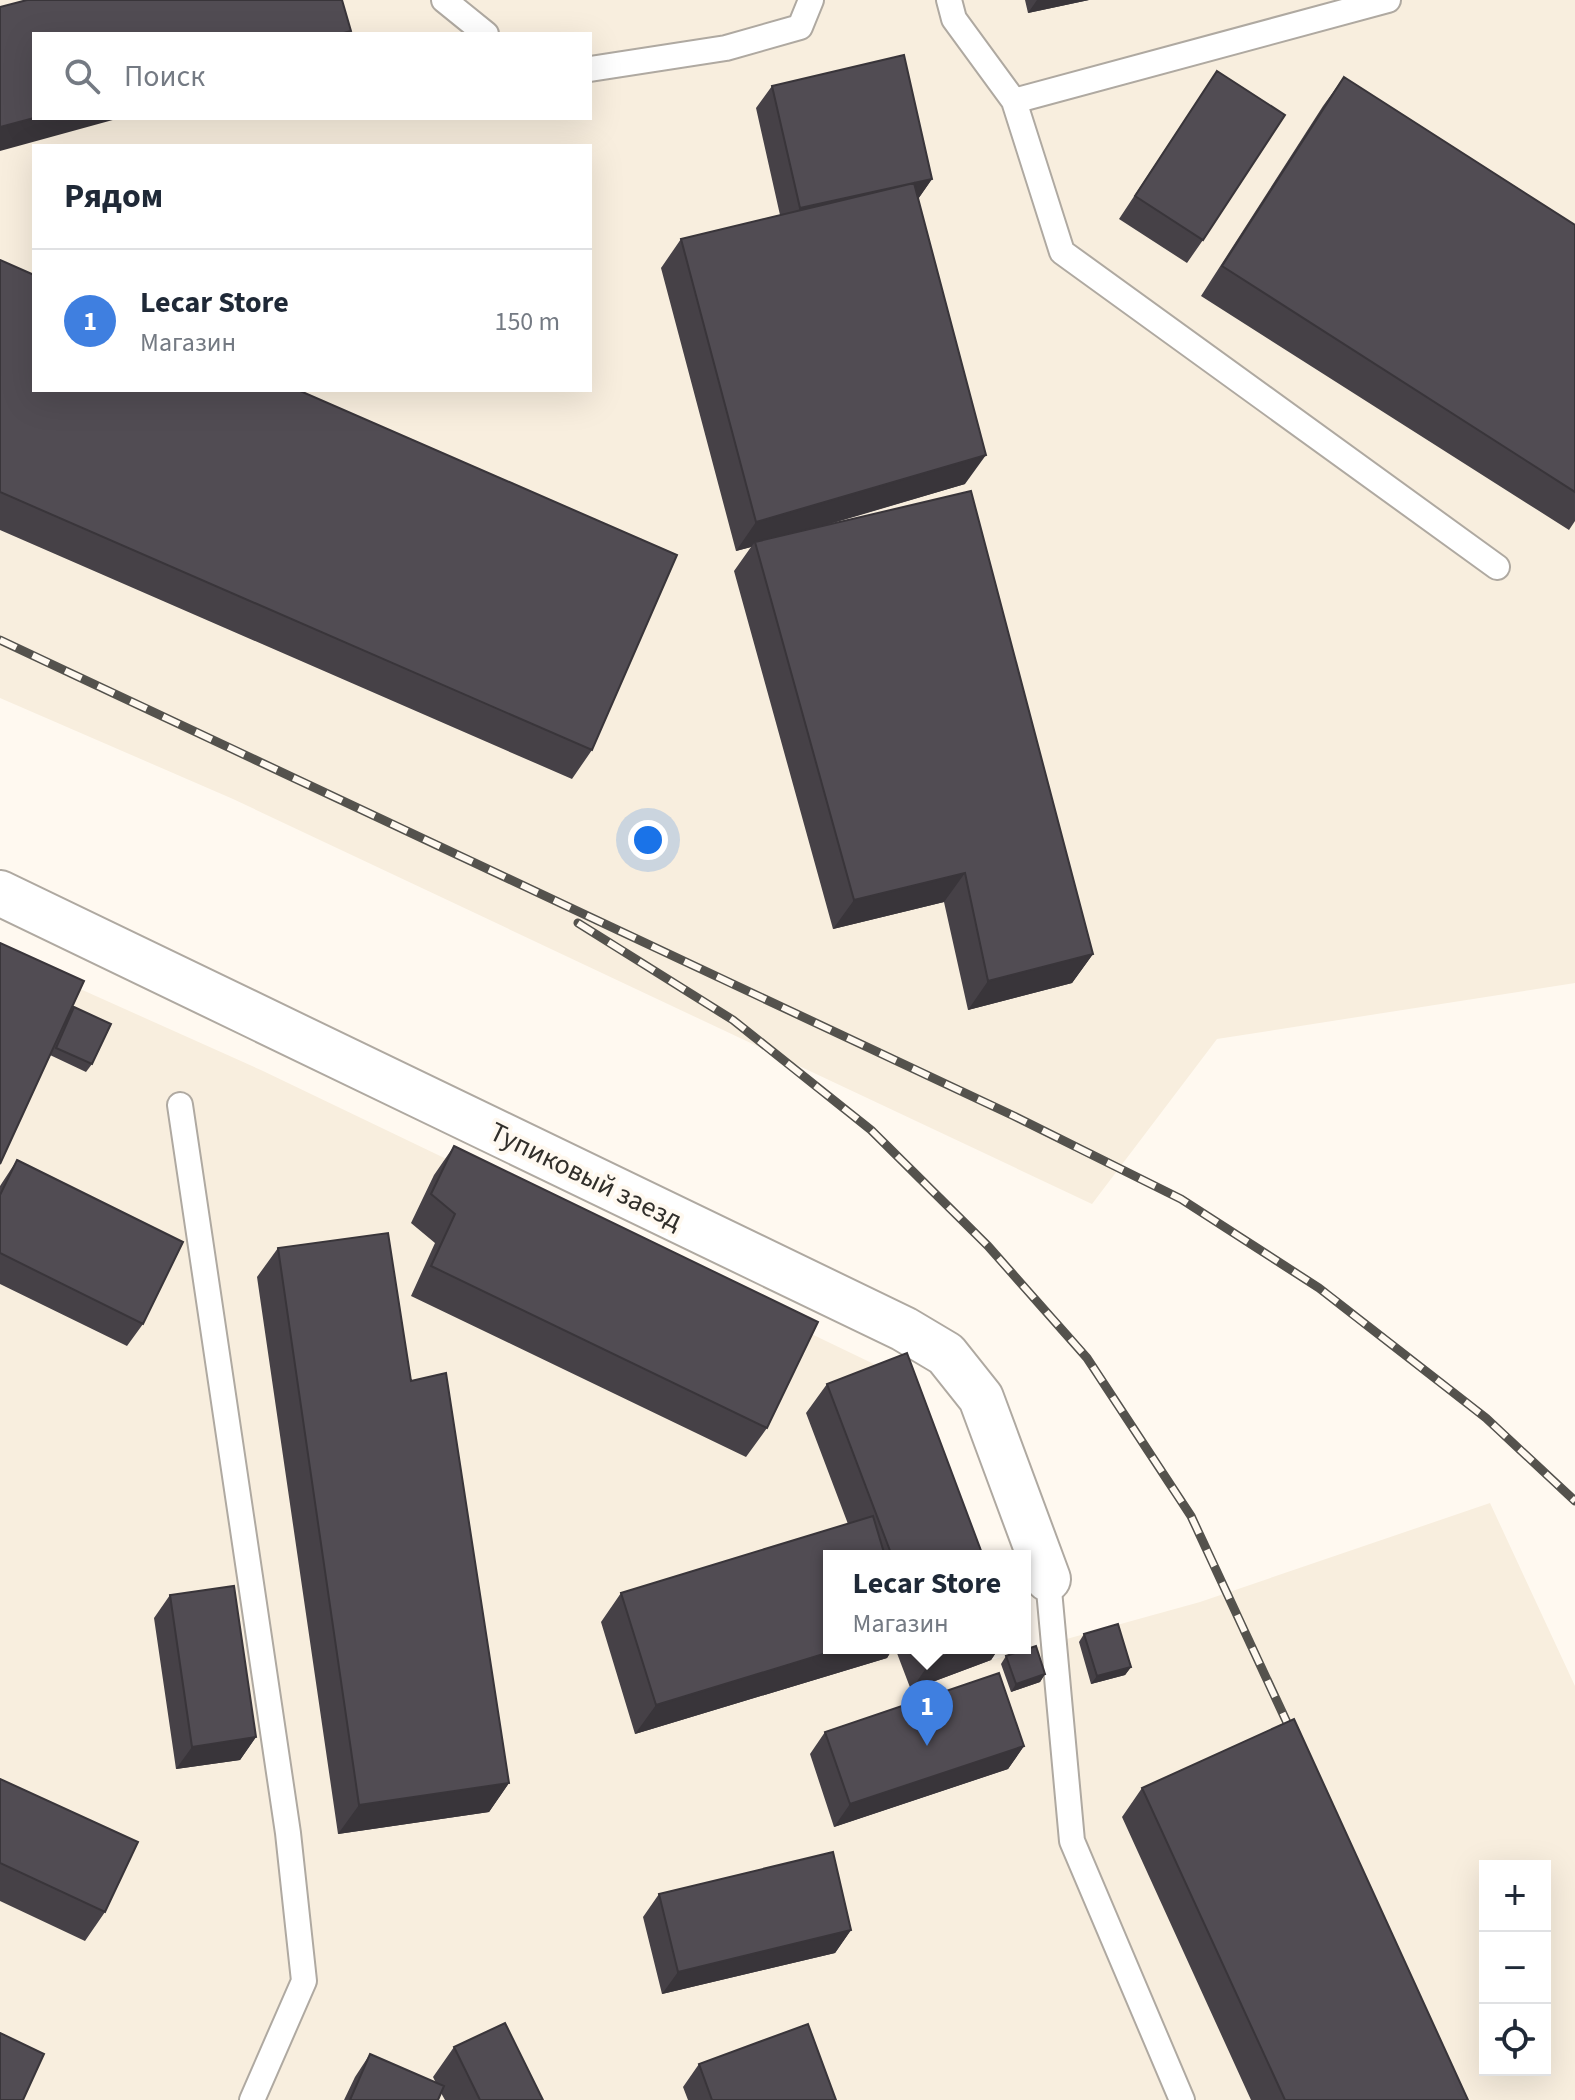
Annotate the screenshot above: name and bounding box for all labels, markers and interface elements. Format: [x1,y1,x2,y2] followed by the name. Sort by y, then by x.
[32,32,592,120] search box
[60,54,104,98] icon: search
[124,55,205,98] text: Поиск
[64,172,163,221] text: Рядом
[140,281,289,324] text: Lecar Store
[83,303,97,340] text: 1
[494,303,560,340] text: 150 m
[140,324,236,361] text: Магазин
[628,820,668,860] your location
[483,1112,689,1240] street label: Тупиковый заезд
[823,1550,1031,1654] popup
[853,1562,1001,1605] text: Lecar Store
[853,1605,949,1642] text: Магазин
[901,1680,953,1746] pin: 1
[1479,1860,1551,2076] map controls
[1479,1860,1551,1932] button: +
[1479,1932,1551,2004] button: −
[1479,2004,1551,2076] button: locate

